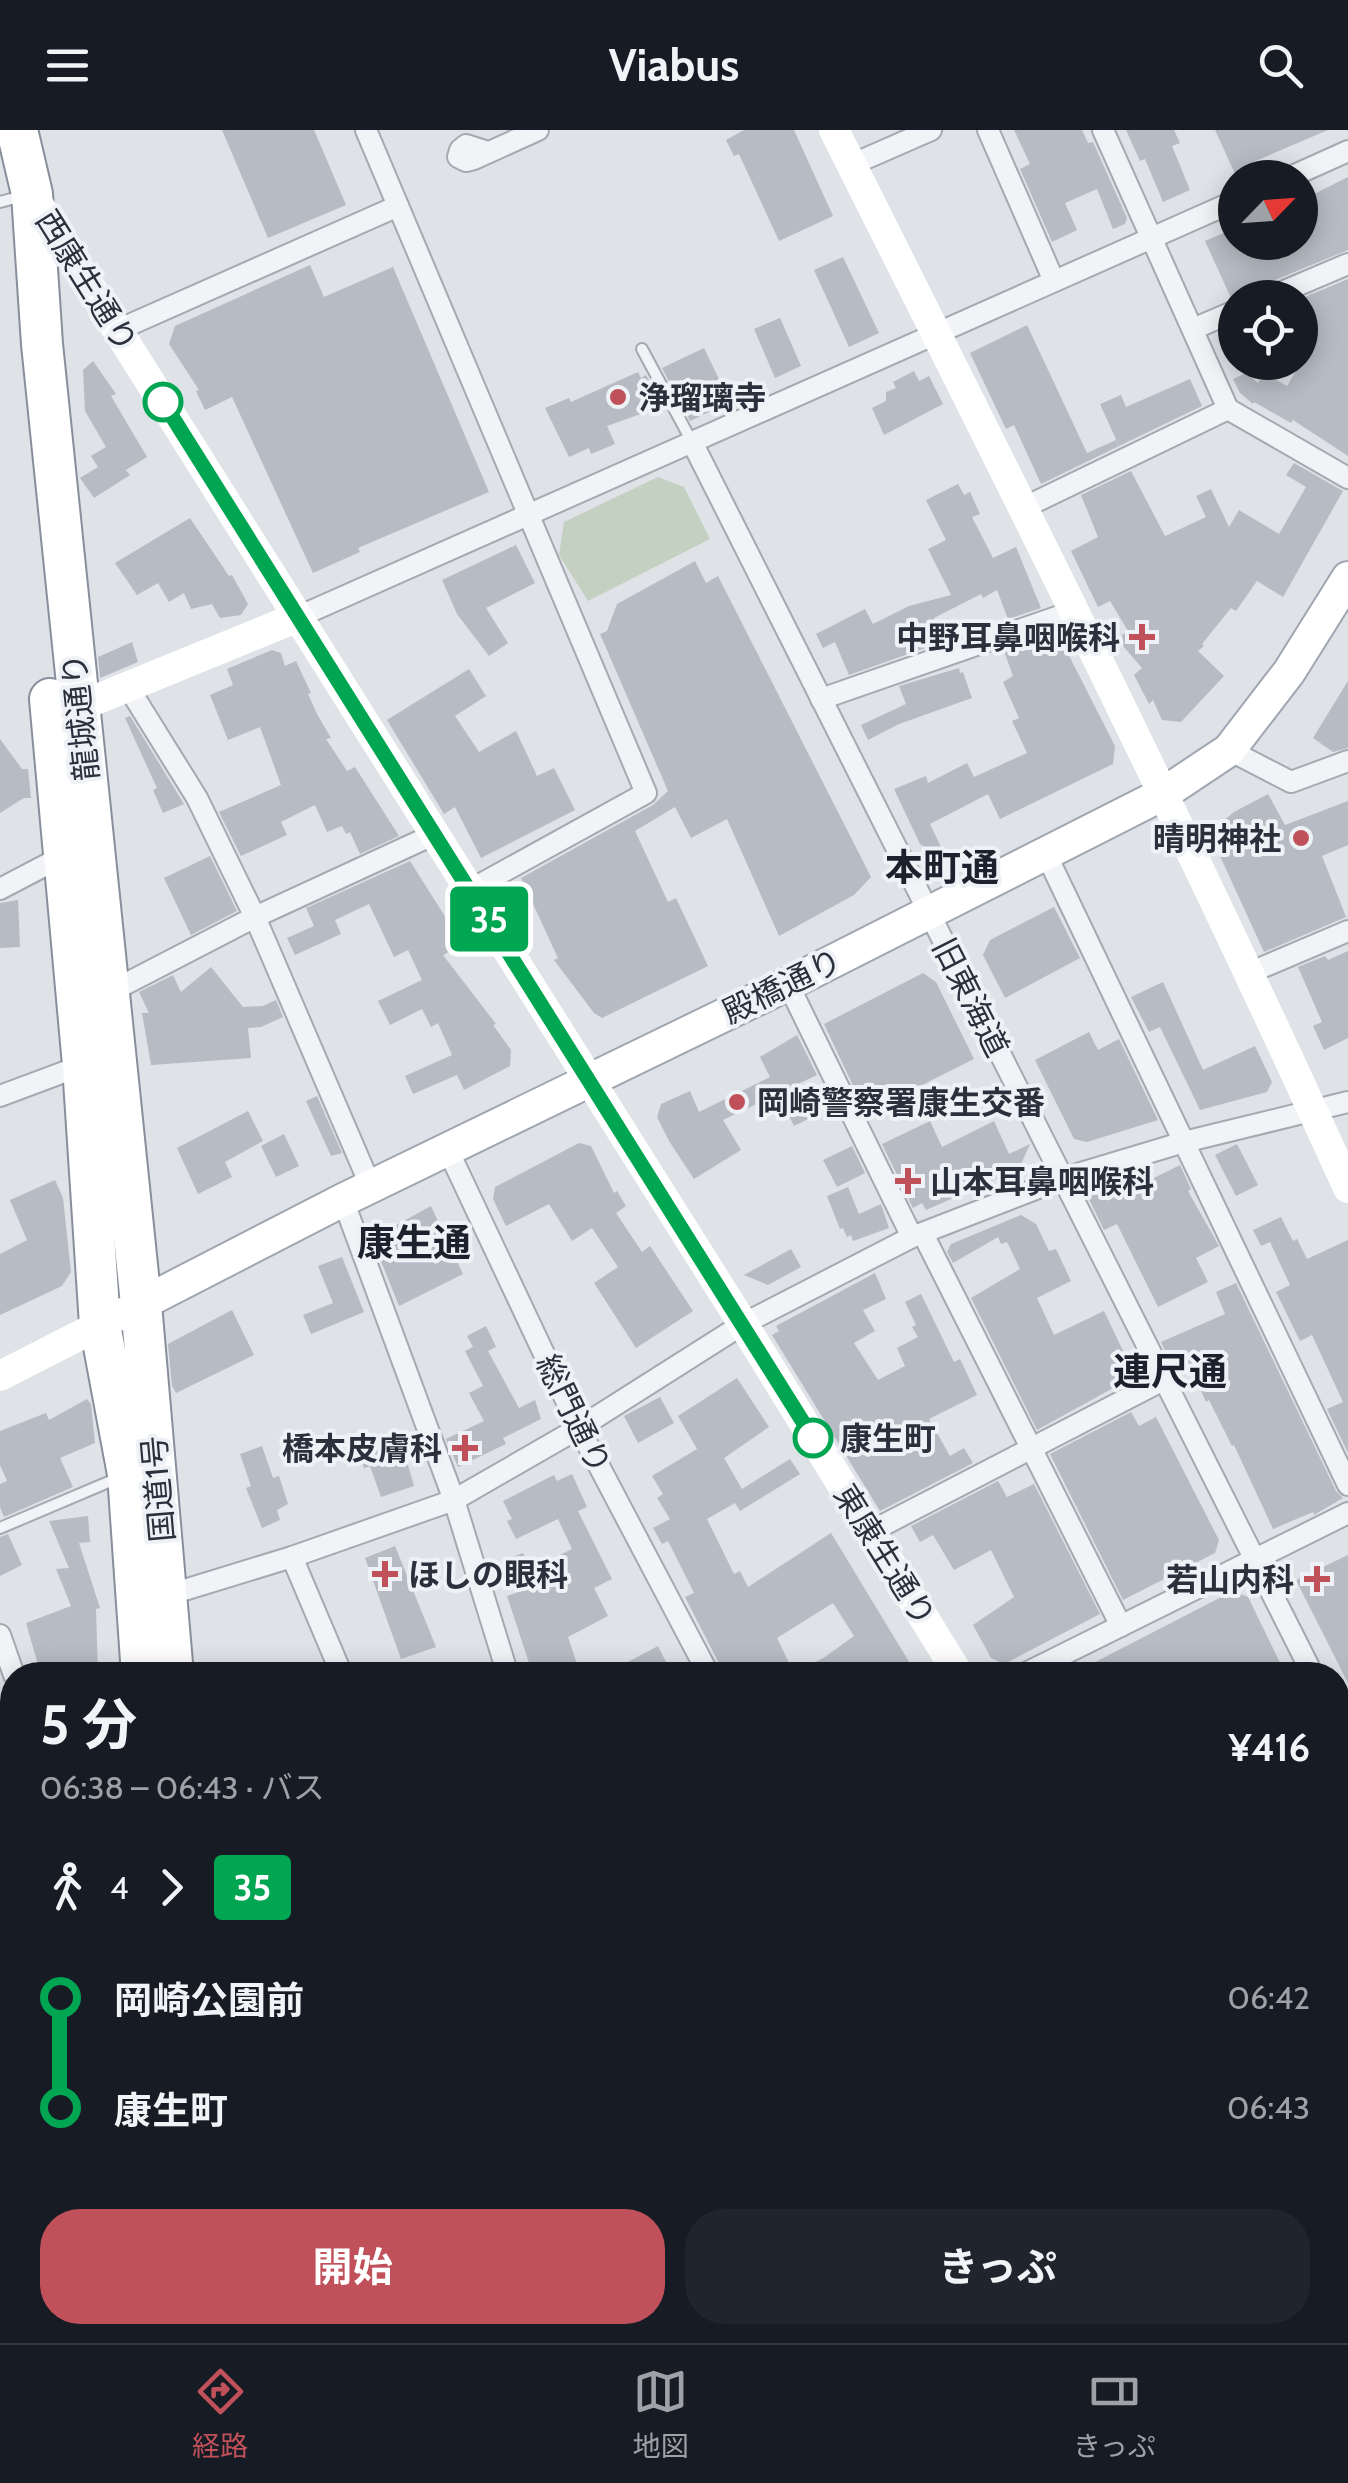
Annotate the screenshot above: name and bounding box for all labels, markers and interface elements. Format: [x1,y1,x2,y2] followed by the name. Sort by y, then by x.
[40,38,95,93] icon: menu
[609,38,739,92] text: Viabus
[1253,38,1308,93] icon: search
[1218,160,1318,260] north arrow
[1218,160,1318,380] map controls
[28,203,146,359] street label: 西康生通り
[1218,280,1318,380] button: locate
[638,378,766,417] place label: 浄瑠璃寺
[144,383,182,421] unlabelled marker
[607,386,629,408] marker: 浄瑠璃寺
[896,618,1120,657] place label: 中野耳鼻咽喉科
[1129,624,1155,650] marker: 中野耳鼻咽喉科
[54,651,106,783] street label: 龍城通り
[1153,819,1281,858] place label: 晴明神社
[1290,827,1312,849] marker: 晴明神社
[885,844,999,891] district label: 本町通
[444,886,534,952] line badge: 35
[470,898,508,941] text: 35
[925,931,1017,1063] street label: 旧東海道
[716,940,848,1032] street label: 殿橋通り
[757,1083,1045,1122] place label: 岡崎警察署康生交番
[726,1091,748,1113] marker: 岡崎警察署康生交番
[930,1162,1154,1201] place label: 山本耳鼻咽喉科
[895,1168,921,1194] marker: 山本耳鼻咽喉科
[357,1219,471,1266] district label: 康生通
[528,1348,620,1480] street label: 総門通り
[1113,1348,1227,1395] district label: 連尺通
[794,1419,832,1457] marker: 康生町
[840,1419,936,1458] place label: 康生町
[282,1429,442,1468] place label: 橋本皮膚科
[134,1434,182,1544] street label: 国道1号
[452,1435,478,1461] marker: 橋本皮膚科
[826,1477,944,1633] street label: 東康生通り
[408,1555,568,1594] place label: ほしの眼科
[1166,1560,1294,1599] place label: 若山内科
[372,1561,398,1587] marker: ほしの眼科
[1304,1566,1330,1592] marker: 若山内科
[40,1691,137,1758] text: 5 分
[1228,1724,1310,1771] text: ¥416
[40,1768,325,1807] text: 06:38 – 06:43 · バス
[40,1860,95,1915] icon: walk
[144,1860,199,1915] icon: forward
[234,1866,271,1909] text: 35
[110,1868,129,1907] text: 4
[114,1977,304,2024] text: 岡崎公園前
[1228,1978,1310,2017] text: 06:42
[114,2087,228,2134] text: 康生町
[1227,2088,1310,2127] text: 06:43
[40,2209,665,2324] button: 開始
[685,2209,1310,2324] button: きっぷ
[192,2364,248,2464] tab: 経路
[633,2364,689,2464] tab: 地図
[1073,2364,1156,2464] tab: きっぷ

